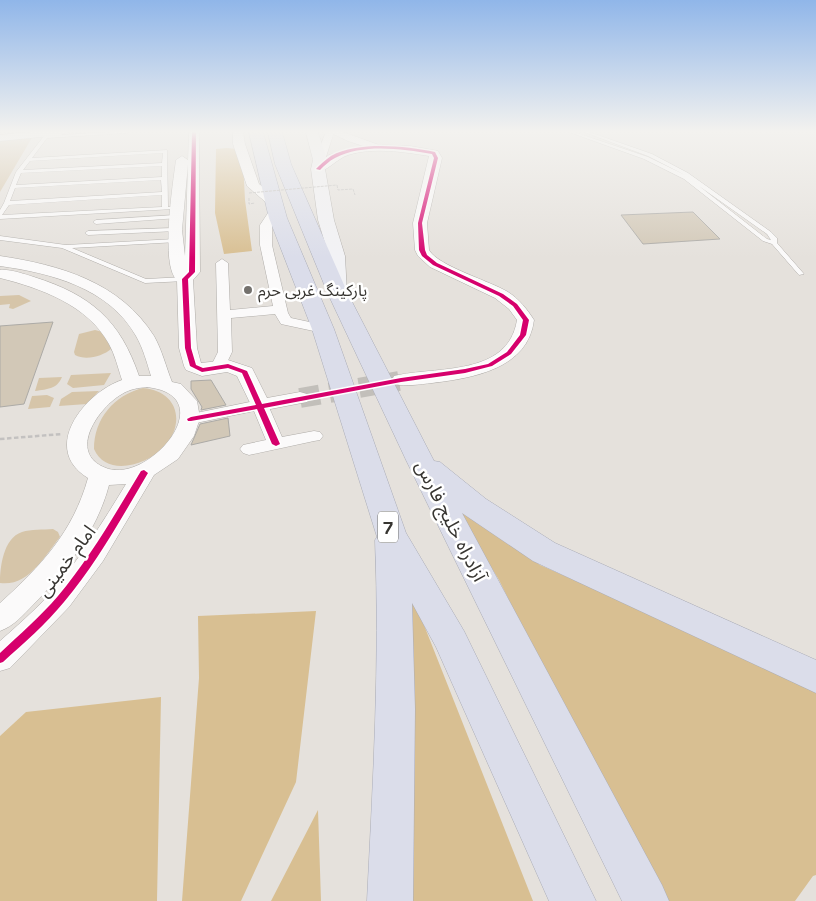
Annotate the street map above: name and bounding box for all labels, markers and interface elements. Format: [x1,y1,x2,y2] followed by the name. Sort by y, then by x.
[258,280,367,303] place label: پارکینگ غربی حرم
[242,284,254,296] marker: پارکینگ غربی حرم
[408,456,493,588] street label: آزادراه خلیج فارس
[378,512,398,542] road number: 7
[31,520,103,603] street label: امام خمینی

